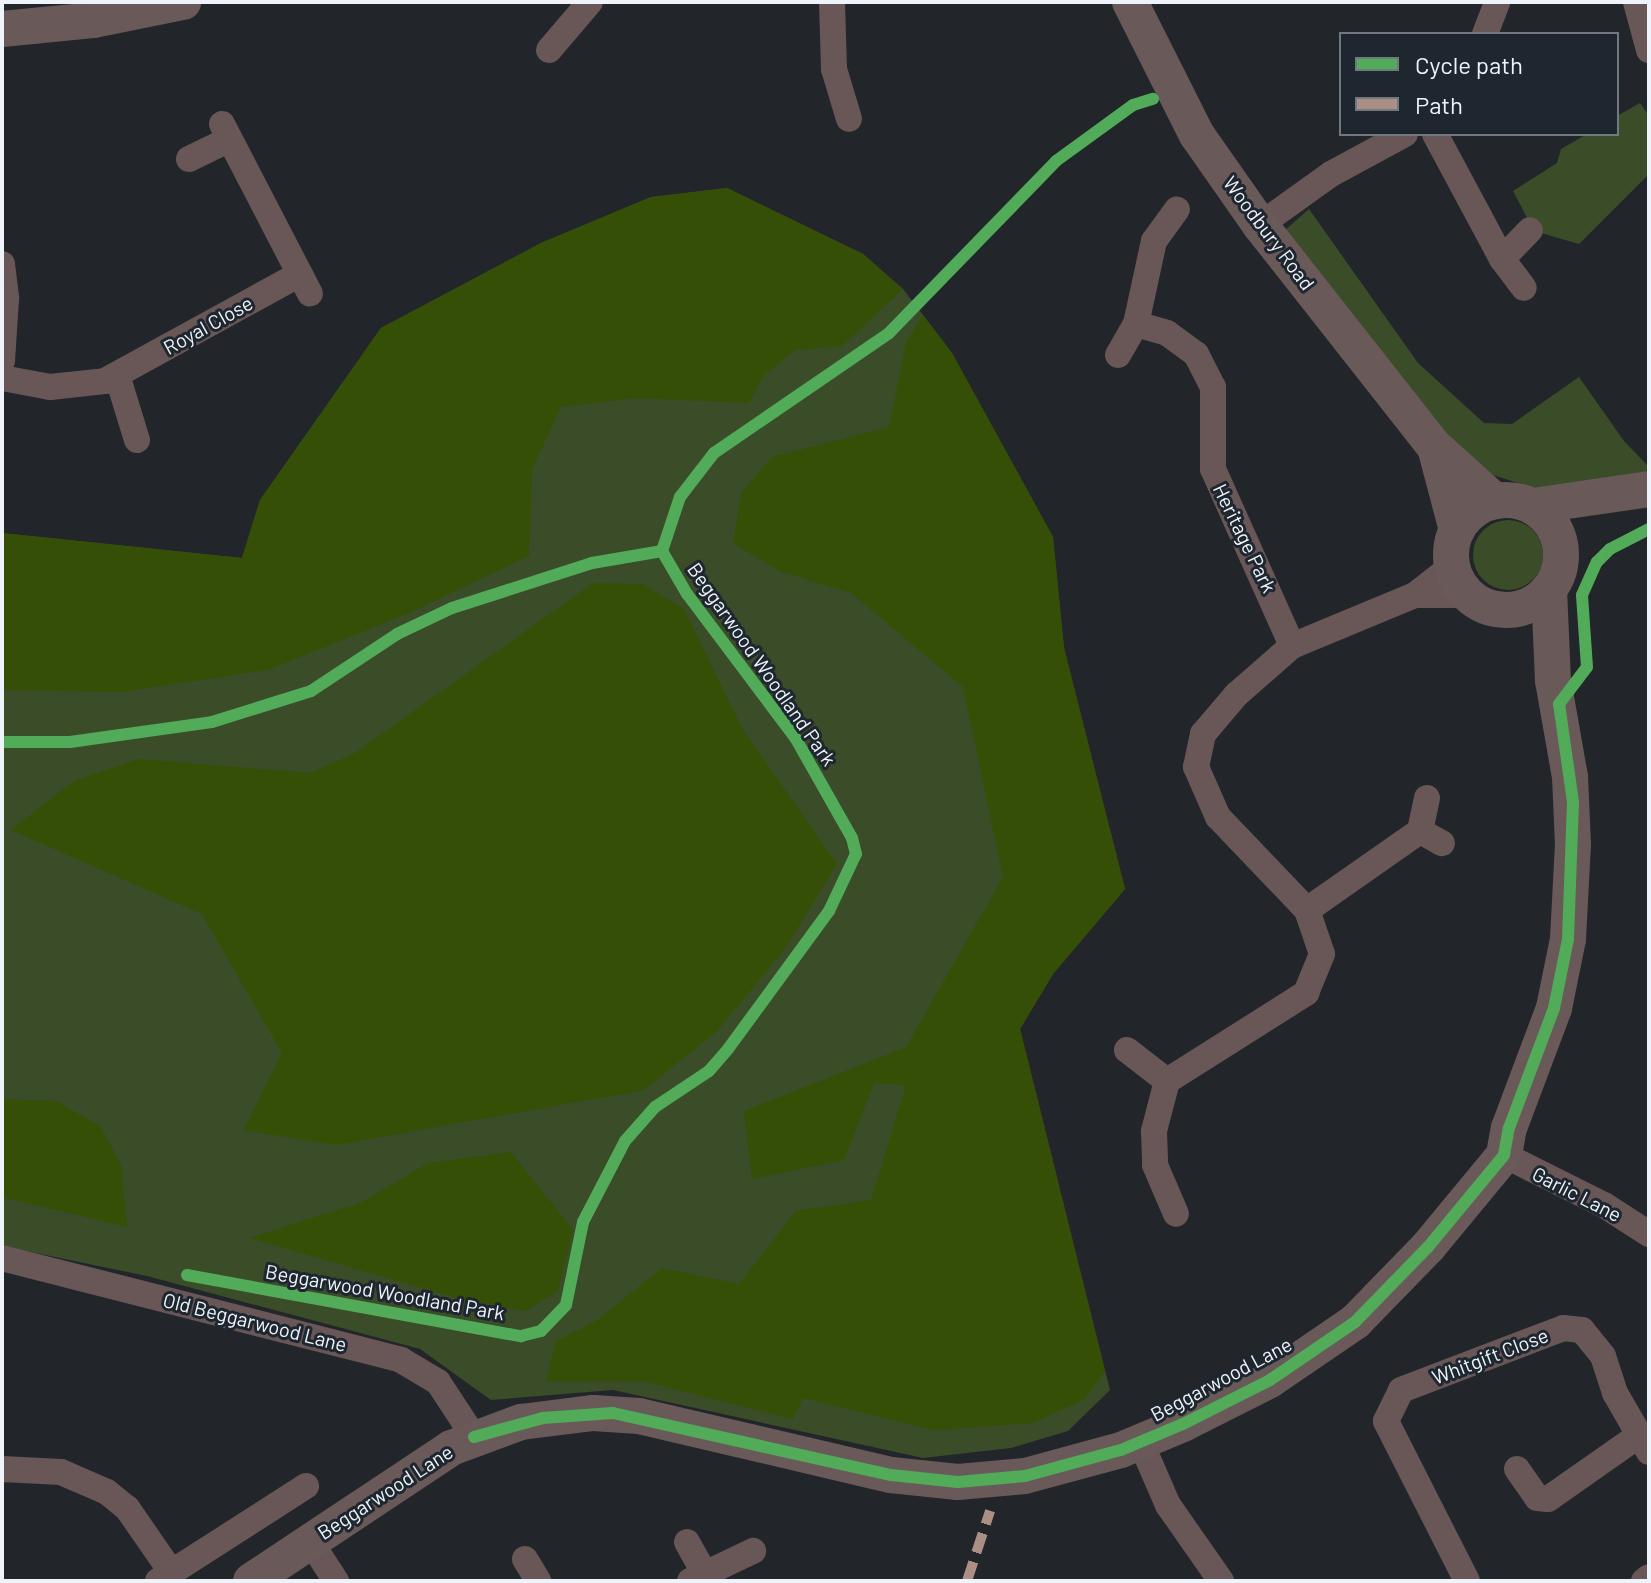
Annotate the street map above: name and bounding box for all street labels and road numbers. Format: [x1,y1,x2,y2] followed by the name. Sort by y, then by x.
[1218,171,1320,295] street label: Woodbury Road
[159,291,257,359] street label: Royal Close
[1208,480,1282,596] street label: Heritage Park
[683,558,841,770] street label: Beggarwood Woodland Park
[1529,1161,1625,1227] street label: Garlic Lane
[264,1259,506,1325] street label: Beggarwood Woodland Park
[161,1288,349,1356] street label: Old Beggarwood Lane
[1428,1323,1552,1389] street label: Whitgift Close
[1146,1332,1296,1426] street label: Beggarwood Lane
[313,1439,457,1545] street label: Beggarwood Lane

